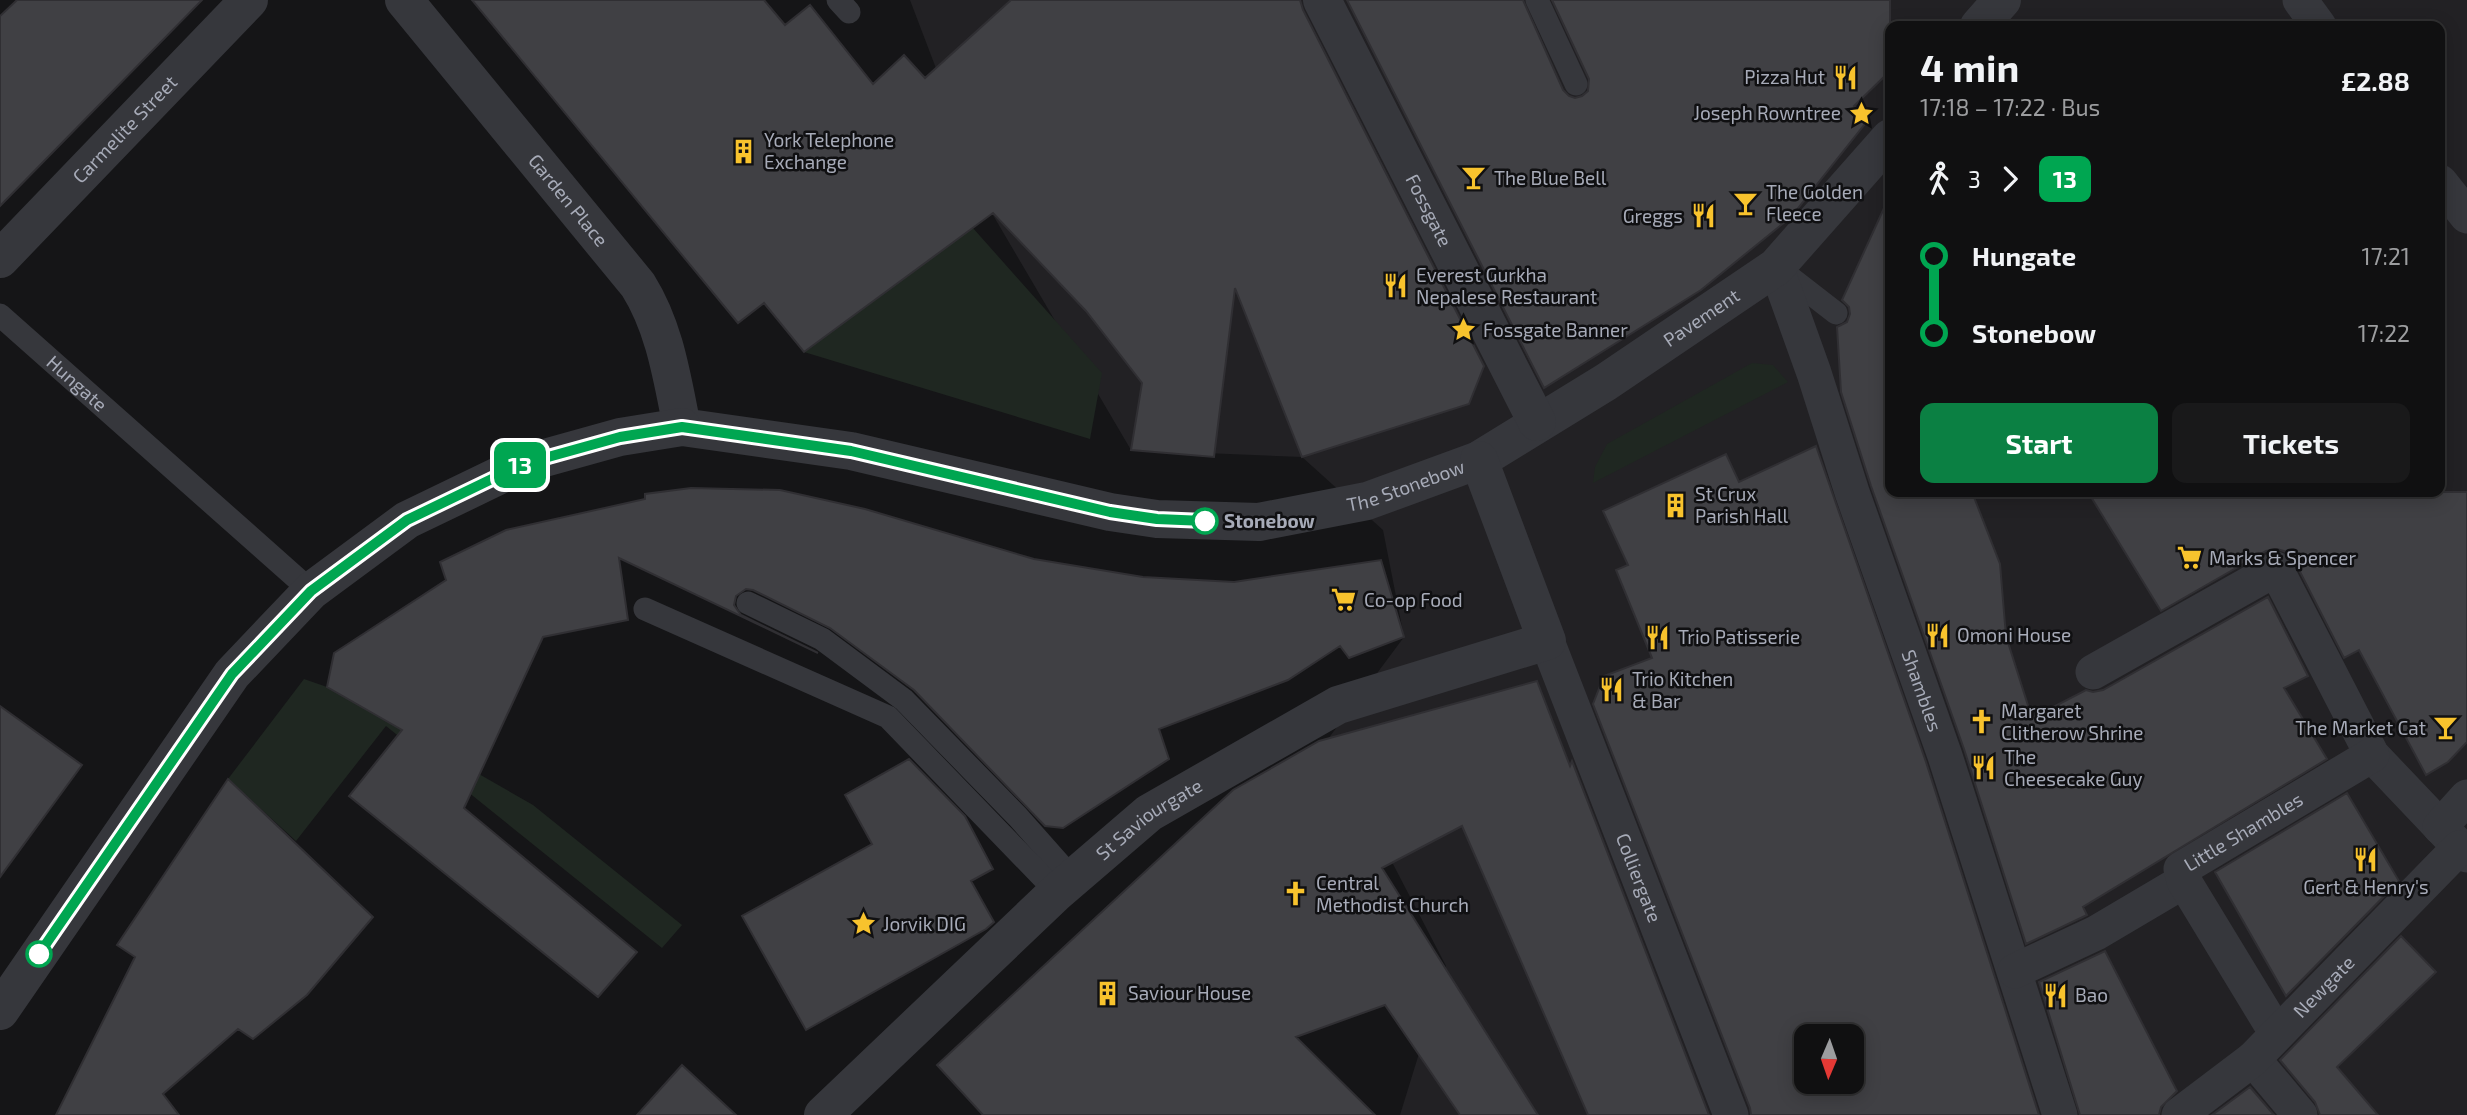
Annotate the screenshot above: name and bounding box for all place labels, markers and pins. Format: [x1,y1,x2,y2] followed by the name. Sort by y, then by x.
[1831,63,1859,91] restaurant icon: Pizza Hut
[1744,65,1825,88] place label: Pizza Hut
[1847,99,1875,127] place icon: Joseph Rowntree
[1694,101,1841,124] place label: Joseph Rowntree
[764,128,894,173] place label: York Telephone Exchange
[730,137,758,165] building icon: York Telephone Exchange
[1460,164,1488,192] bar icon: The Blue Bell
[1494,166,1607,189] place label: The Blue Bell
[1766,180,1863,225] place label: The Golden Fleece
[1732,189,1760,217] bar icon: The Golden Fleece
[1689,202,1717,230] restaurant icon: Greggs
[1623,204,1683,227] place label: Greggs
[1416,263,1597,308] place label: Everest Gurkha Nepalese Restaurant
[1382,272,1410,300] restaurant icon: Everest Gurkha Nepalese Restaurant
[1449,316,1477,344] place icon: Fossgate Banner
[1483,318,1628,341] place label: Fossgate Banner
[1695,482,1789,527] place label: St Crux Parish Hall
[1661,491,1689,519] building icon: St Crux Parish Hall
[1192,508,1218,534] marker: Stonebow
[1224,509,1315,532] place label: Stonebow
[2175,544,2203,572] supermarket icon: Marks & Spencer
[2209,546,2356,569] place label: Marks & Spencer
[1330,586,1358,614] supermarket icon: Co-op Food
[1364,588,1463,611] place label: Co-op Food
[1923,621,1951,649] restaurant icon: Omoni House
[1644,623,1672,651] restaurant icon: Trio Patisserie
[1957,623,2071,646] place label: Omoni House
[1678,625,1800,648] place label: Trio Patisserie
[1632,667,1733,712] place label: Trio Kitchen & Bar
[1598,676,1626,704] restaurant icon: Trio Kitchen & Bar
[2001,699,2144,744] place label: Margaret Clitherow Shrine
[1967,708,1995,736] church icon: Margaret Clitherow Shrine
[2432,714,2460,742] bar icon: The Market Cat
[2295,716,2426,739] place label: The Market Cat
[2004,745,2143,790] place label: The Cheesecake Guy
[1970,754,1998,782] restaurant icon: The Cheesecake Guy
[2352,845,2380,873] restaurant icon: Gert & Henry's
[1316,871,1469,916] place label: Central Methodist Church
[2303,875,2429,898] place label: Gert & Henry's
[1282,880,1310,908] church icon: Central Methodist Church
[849,910,877,938] place icon: Jorvik DIG
[883,912,966,935] place label: Jorvik DIG
[26,941,52,967] unlabelled marker
[1094,979,1122,1007] building icon: Saviour House
[1128,981,1251,1004] place label: Saviour House
[2041,981,2069,1009] restaurant icon: Bao
[2075,983,2108,1006] place label: Bao

